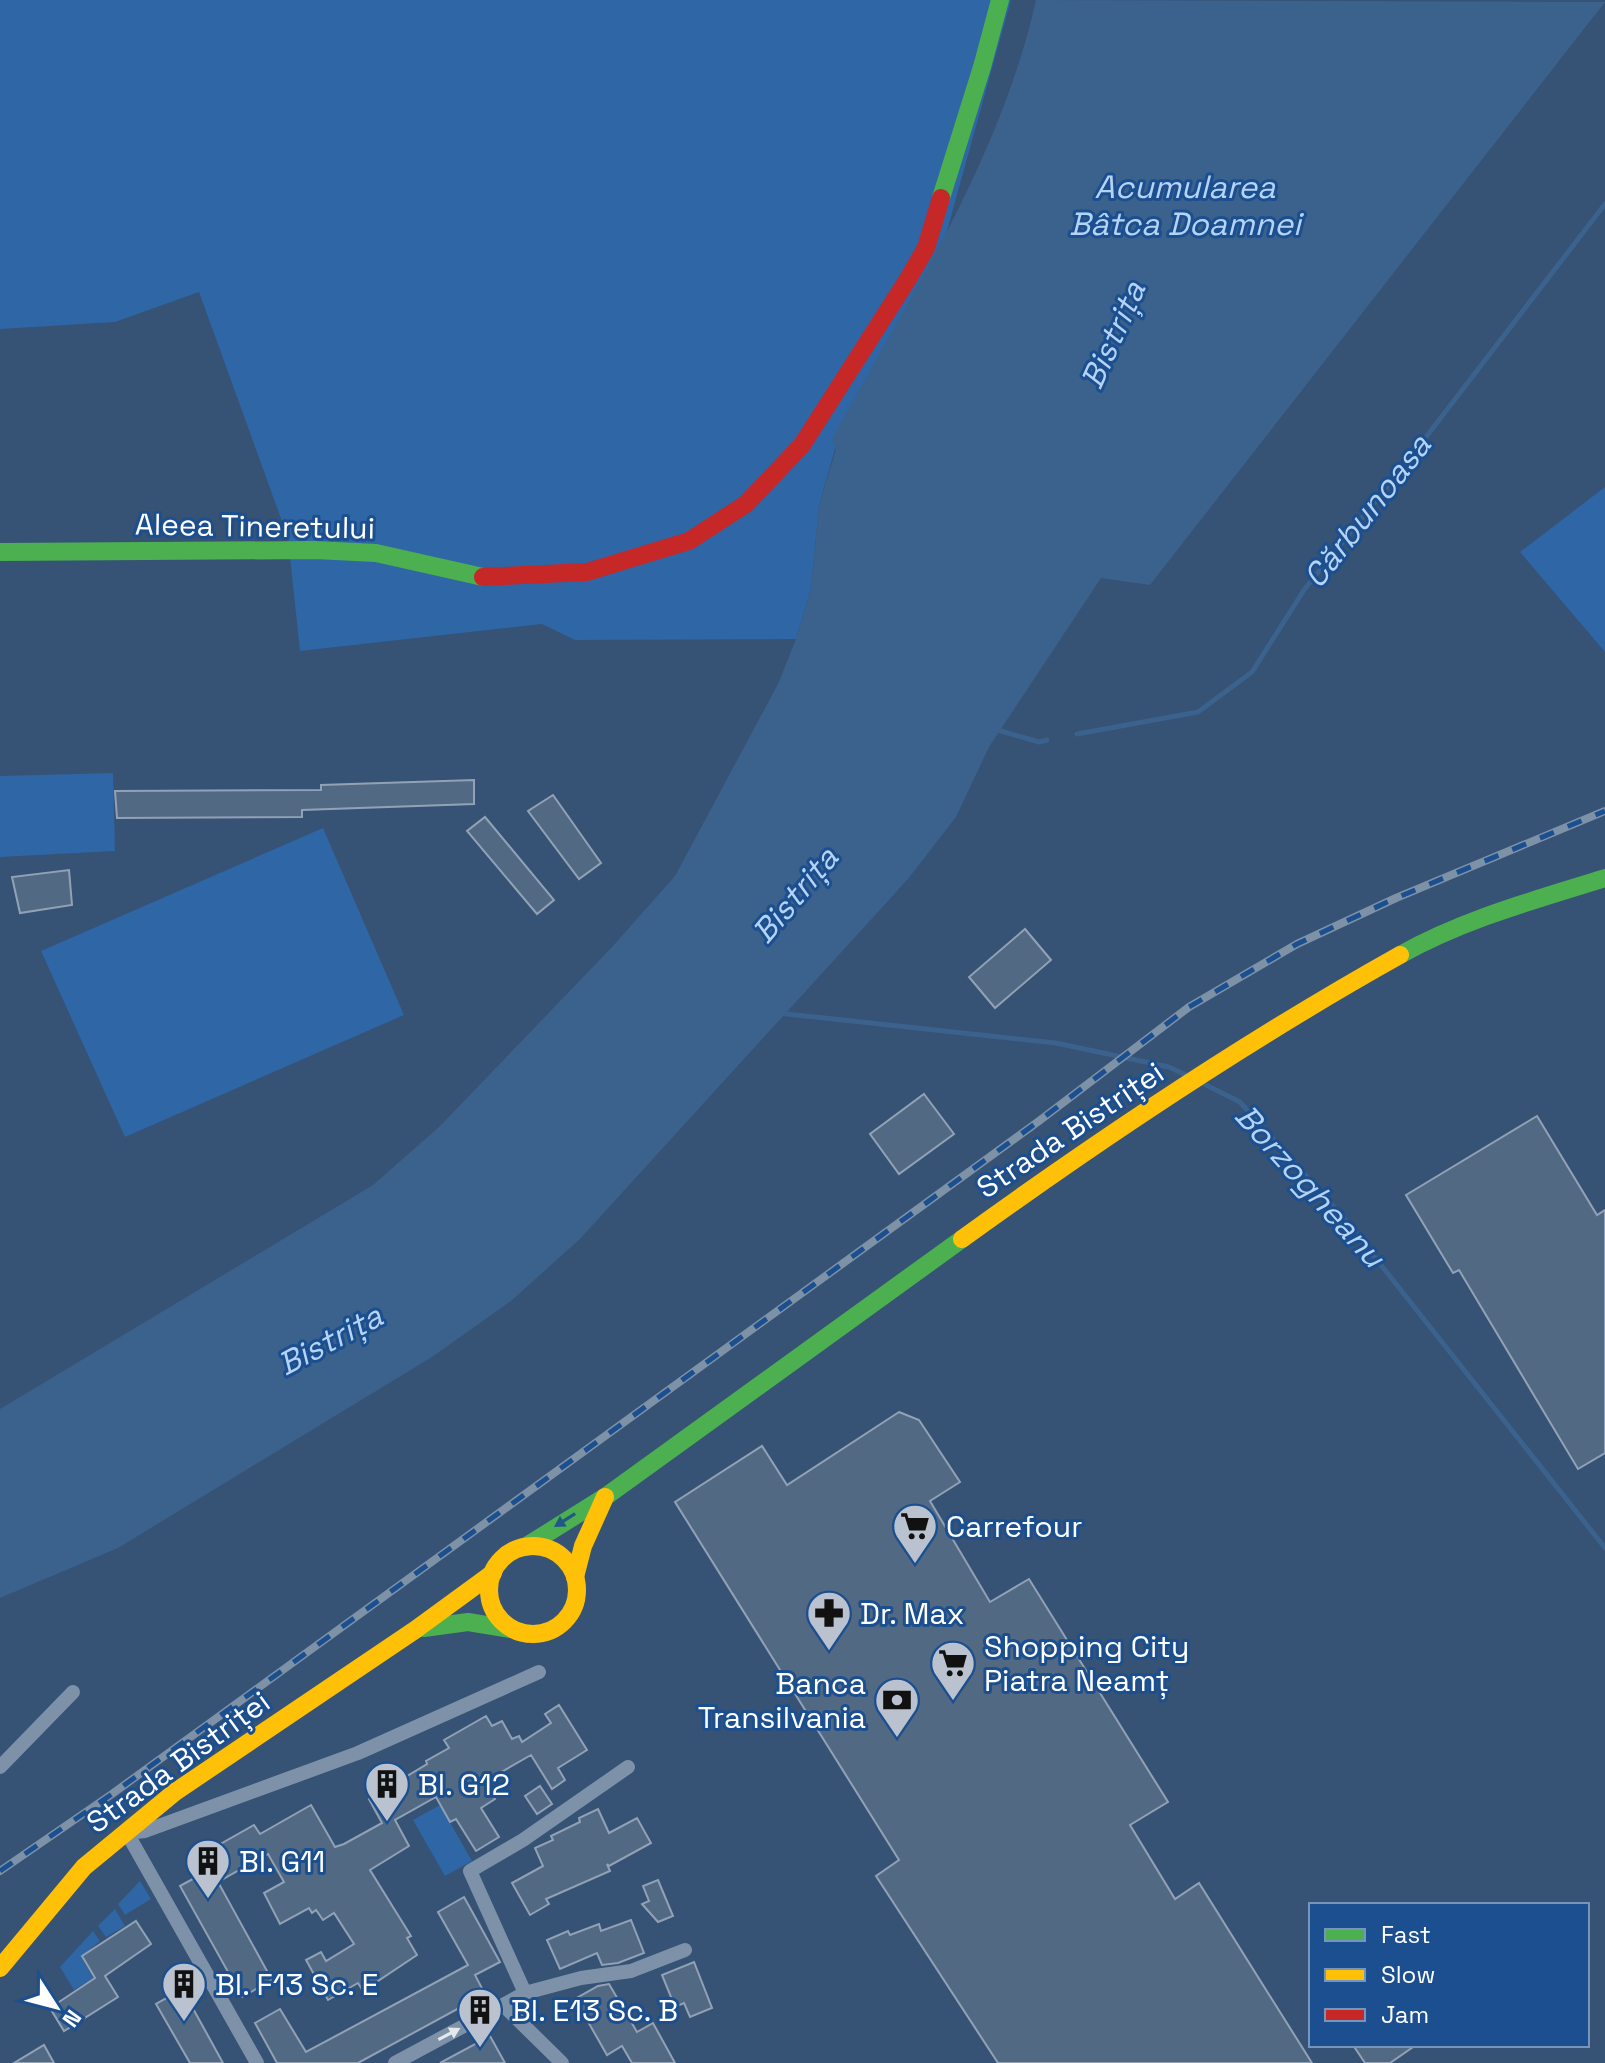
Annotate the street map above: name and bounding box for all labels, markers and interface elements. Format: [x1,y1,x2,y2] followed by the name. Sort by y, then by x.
[1069,167,1305,244] water label: Acumularea Bâtca Doamnei
[1072,275,1155,395] water label: Bistrița
[1295,426,1440,596] water label: Cărbunoasa
[135,504,375,548] street label: Aleea Tineretului
[743,838,847,951] water label: Bistrița
[969,1053,1171,1207] street label: Strada Bistriței
[1226,1096,1394,1277] water label: Borzogheanu
[271,1296,390,1384] water label: Bistrița
[891,1502,939,1565] supermarket icon: Carrefour
[946,1507,1083,1546] place label: Carrefour
[554,1513,575,1528] one-way arrow
[805,1589,853,1652] pharmacy icon: Dr. Max
[860,1594,965,1633] place label: Dr. Max
[984,1627,1189,1700] place label: Shopping City Piatra Neamț
[929,1639,977,1702] supermarket icon: Shopping City Piatra Neamț
[698,1664,866,1737] place label: Banca Transilvania
[873,1676,921,1739] bank icon: Banca Transilvania
[79,1682,277,1842] street label: Strada Bistriței
[363,1760,411,1823] building icon: Bl. G12
[418,1765,510,1804] place label: Bl. G12
[184,1837,232,1900] building icon: Bl. G11
[239,1842,325,1881] place label: Bl. G11
[1309,1903,1589,2047] legend
[1381,1919,1431,1950] text: Fast
[1381,1959,1435,1990] text: Slow
[160,1960,208,2023] building icon: Bl. F13 Sc. E
[215,1965,378,2004] place label: Bl. F13 Sc. E
[16,1967,96,2047] north arrow
[456,1986,504,2049] building icon: Bl. E13 Sc. B
[511,1991,678,2030] place label: Bl. E13 Sc. B
[1381,1999,1429,2030] text: Jam
[57,2005,88,2033] text: N
[438,2028,461,2041] one-way arrow

